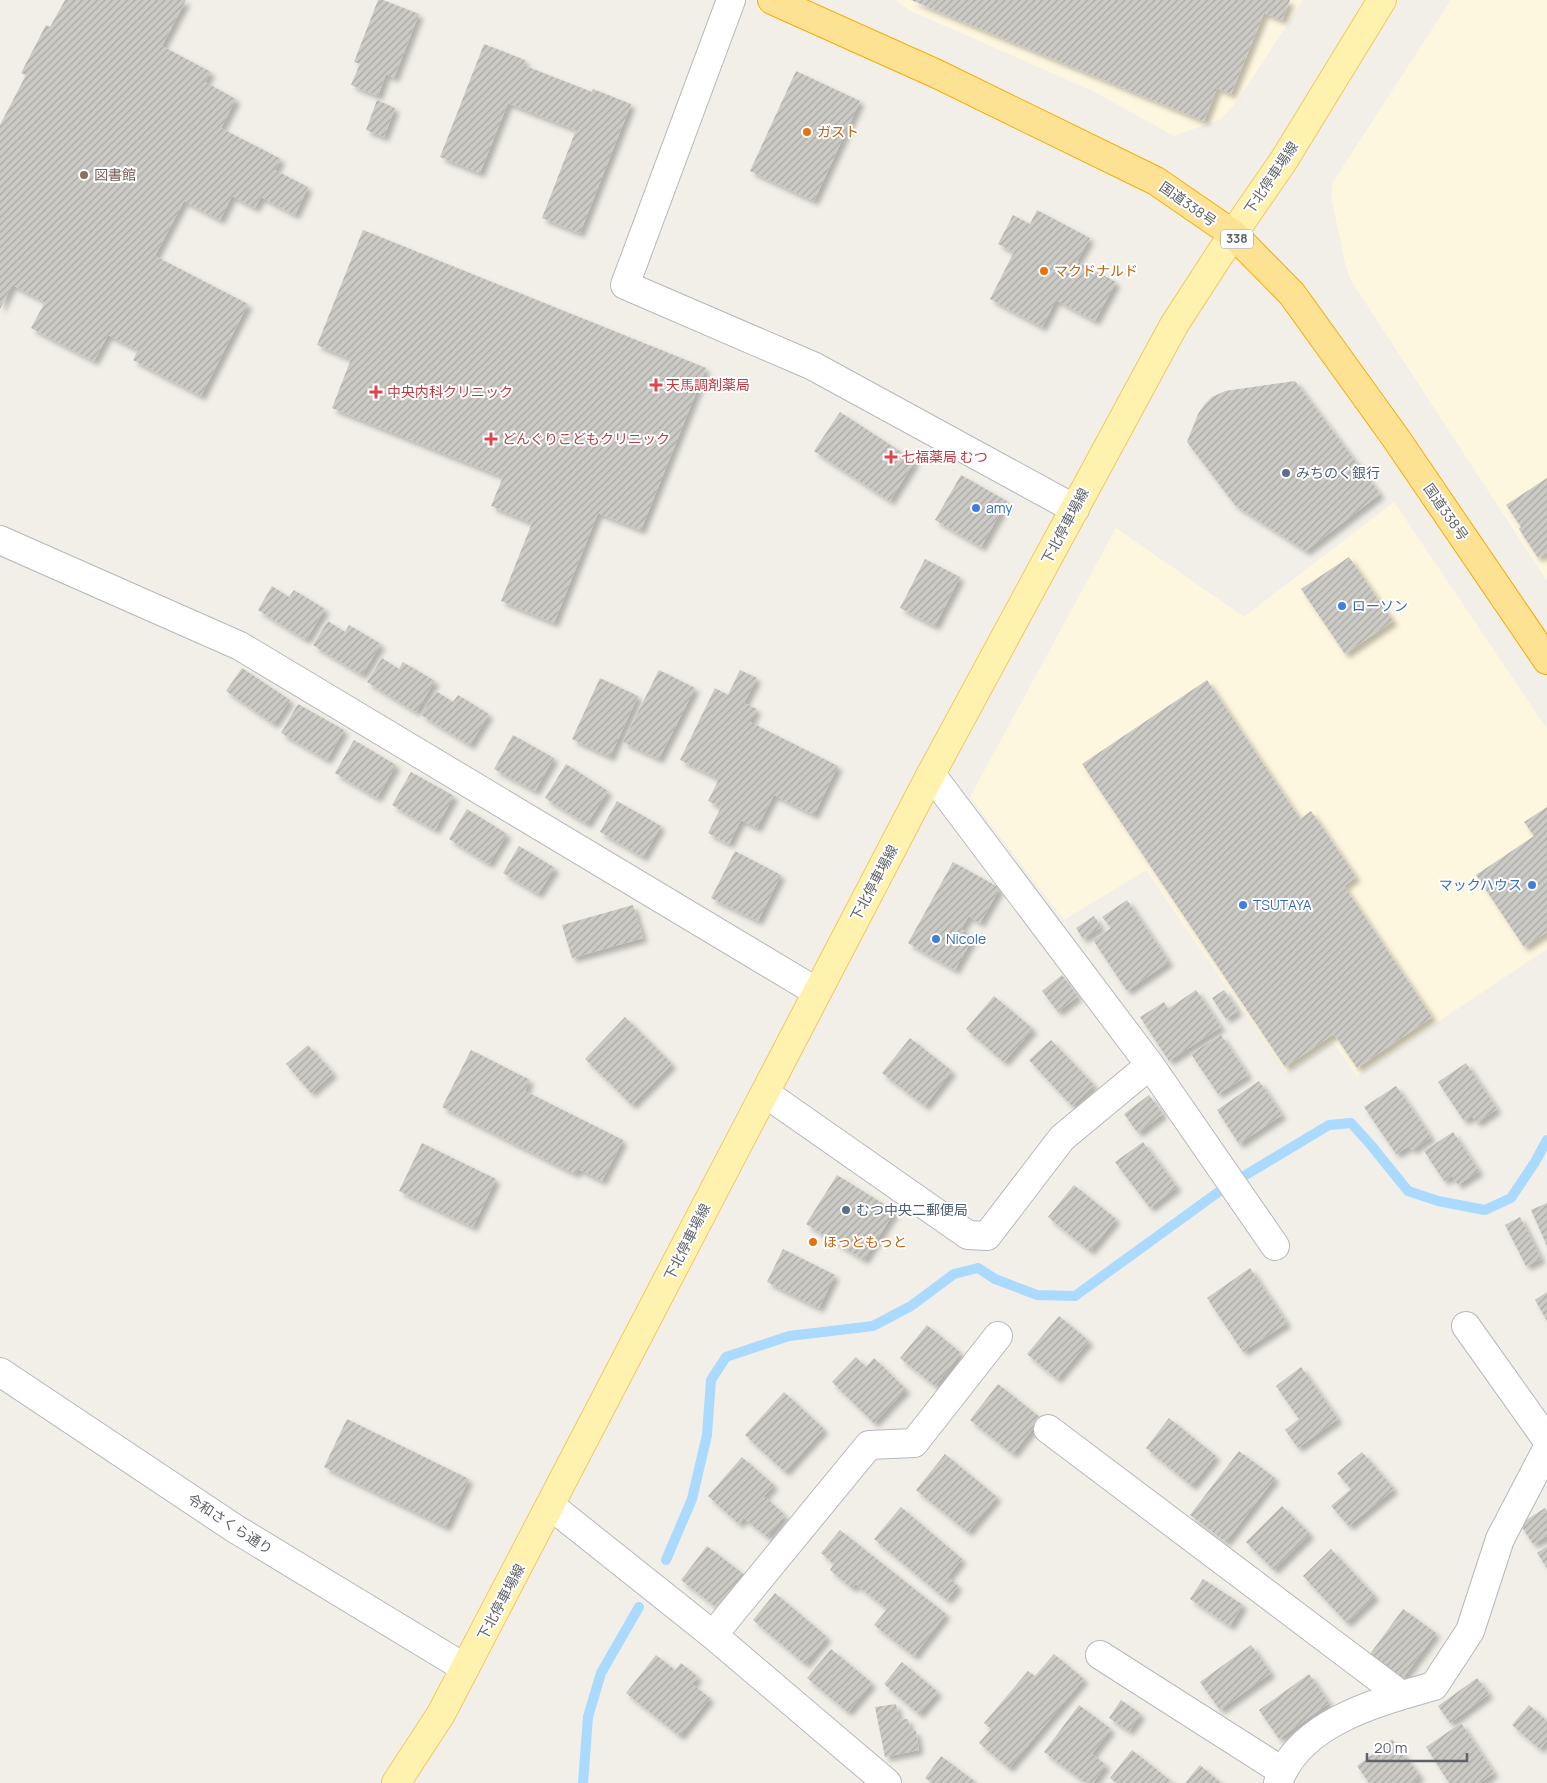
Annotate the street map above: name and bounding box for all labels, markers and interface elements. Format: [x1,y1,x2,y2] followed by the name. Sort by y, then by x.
[817,122,859,141] place label: ガスト
[801,126,813,138] marker: ガスト
[1239,138,1302,218] street label: 下北停車場線
[94,165,136,184] place label: 図書館
[78,169,90,181] marker: 図書館
[1156,177,1221,230] street label: 国道338号
[1221,230,1253,248] road number: 338
[1054,261,1138,280] place label: マクドナルド
[1038,265,1050,277] marker: マクドナルド
[666,375,750,394] place label: 天馬調剤薬局
[650,379,662,391] marker: 天馬調剤薬局
[387,382,513,401] place label: 中央内科クリニック
[369,385,383,399] marker: 中央内科クリニック
[502,429,670,448] place label: どんぐりこどもクリニック
[484,432,498,446] marker: どんぐりこどもクリニック
[901,447,988,466] place label: 七福薬局 むつ
[885,451,897,463] marker: 七福薬局 むつ
[1296,463,1380,482] place label: みちのく銀行
[1280,467,1292,479] marker: みちのく銀行
[1420,479,1473,544] street label: 国道338号
[1036,484,1093,567] street label: 下北停車場線
[986,498,1013,517] place label: amy
[970,502,982,514] marker: amy
[1352,596,1408,615] place label: ローソン
[1336,600,1348,612] marker: ローソン
[845,841,902,924] street label: 下北停車場線
[1439,875,1522,894] place label: マックハウス
[1526,879,1538,891] marker: マックハウス
[1253,895,1312,914] place label: TSUTAYA
[1237,899,1249,911] marker: TSUTAYA
[946,929,986,948] place label: Nicole
[930,933,942,945] marker: Nicole
[659,1200,714,1284] street label: 下北停車場線
[856,1200,968,1219] place label: むつ中央二郵便局
[840,1204,852,1216] marker: むつ中央二郵便局
[823,1232,907,1251] place label: ほっともっと
[807,1236,819,1248] marker: ほっともっと
[184,1489,277,1558] street label: 令和さくら通り
[472,1560,529,1643] street label: 下北停車場線
[1367,1730,1467,1762] scale bar
[1374,1737,1407,1758] text: 20 m

